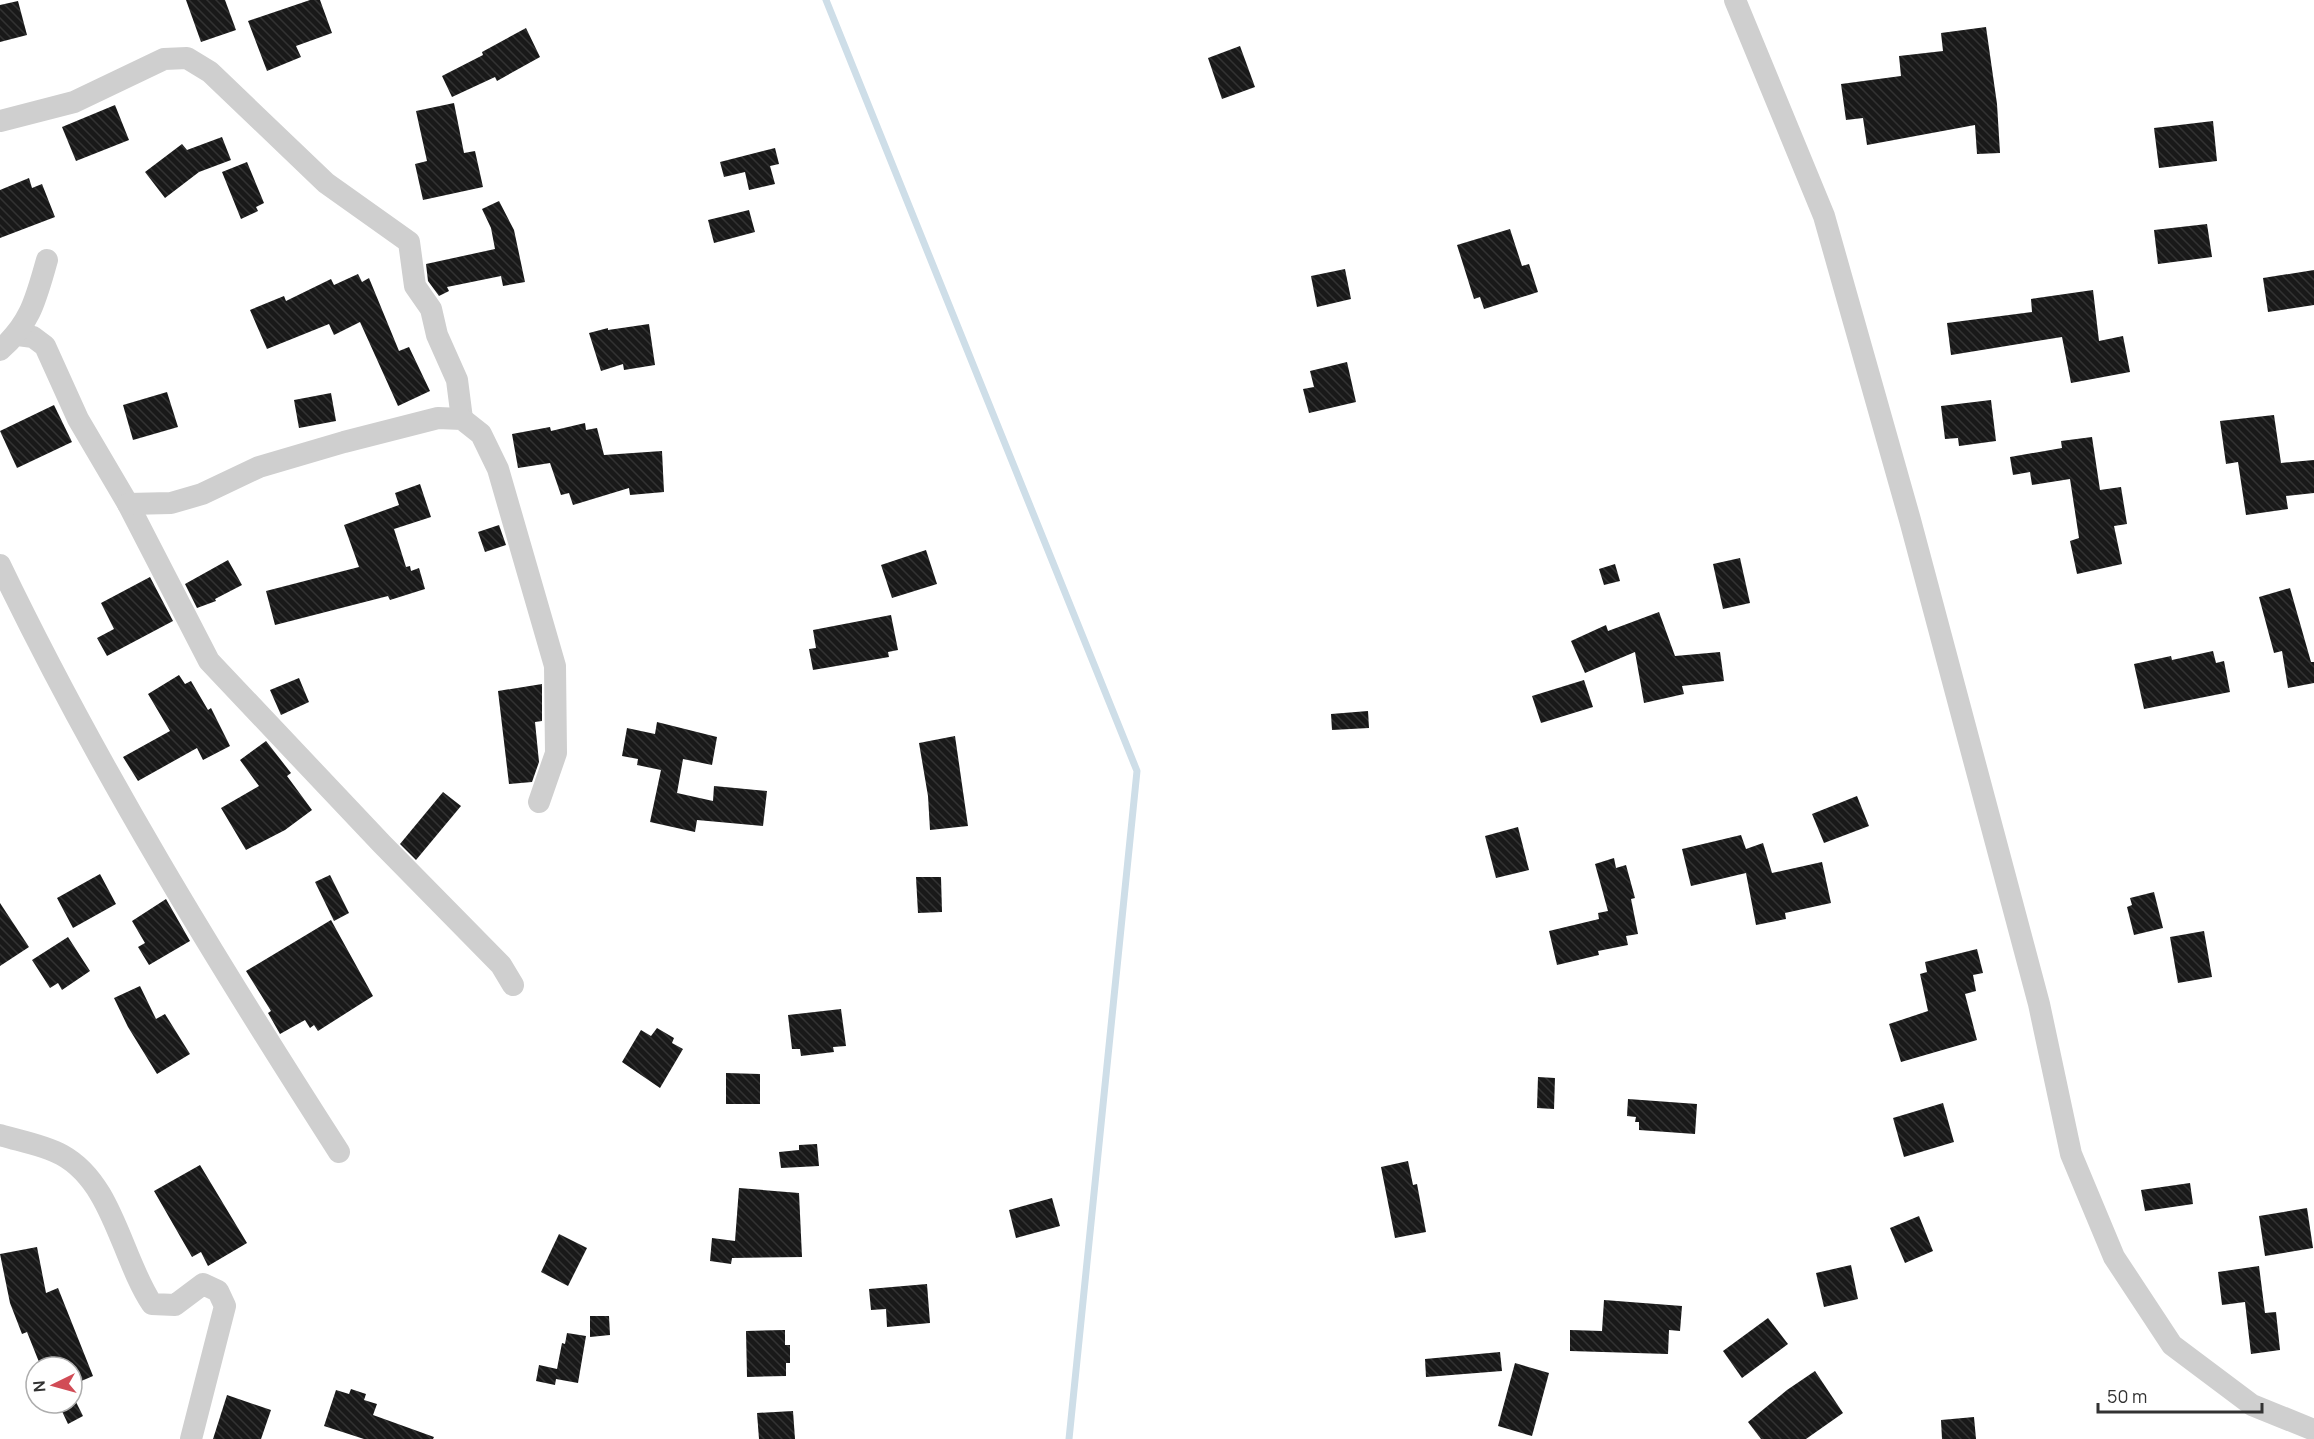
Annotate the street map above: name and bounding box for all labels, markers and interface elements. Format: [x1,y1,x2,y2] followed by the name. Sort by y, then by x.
[24,1355,84,1415] north arrow
[2098,1376,2262,1414] scale bar
[28,1380,51,1393] text: N
[2107,1384,2147,1408] text: 50 m

